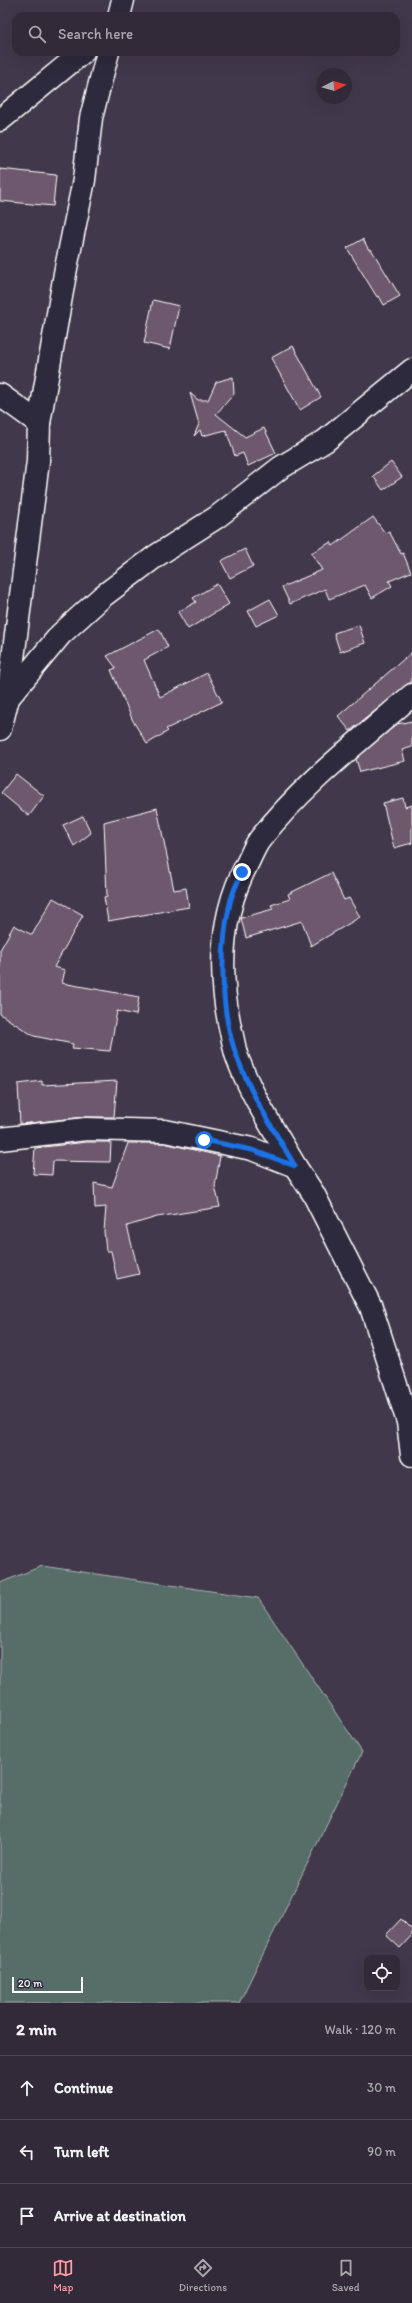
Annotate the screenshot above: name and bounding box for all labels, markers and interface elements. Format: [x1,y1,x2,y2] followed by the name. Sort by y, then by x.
[12,12,400,56] search box
[26,23,48,45] icon: search
[58,25,133,43] text: Search here
[316,68,352,104] north arrow
[233,863,251,881] route end
[195,1131,213,1149] route start
[364,1955,400,1991] map controls
[364,1955,400,1991] button: locate
[12,1975,83,1994] scale bar
[18,1977,42,1990] text: 20 m
[16,2019,56,2039] text: 2 min
[325,2022,396,2037] text: Walk · 120 m
[16,2077,38,2099] icon: ahead
[54,2079,113,2097] text: Continue
[367,2080,396,2095] text: 30 m
[16,2141,38,2163] icon: left
[54,2143,109,2161] text: Turn left
[367,2144,396,2159] text: 90 m
[16,2205,38,2227] icon: arrive
[54,2207,186,2225] text: Arrive at destination
[52,2257,74,2294] tab: Map
[179,2257,227,2294] tab: Directions
[332,2257,360,2294] tab: Saved

